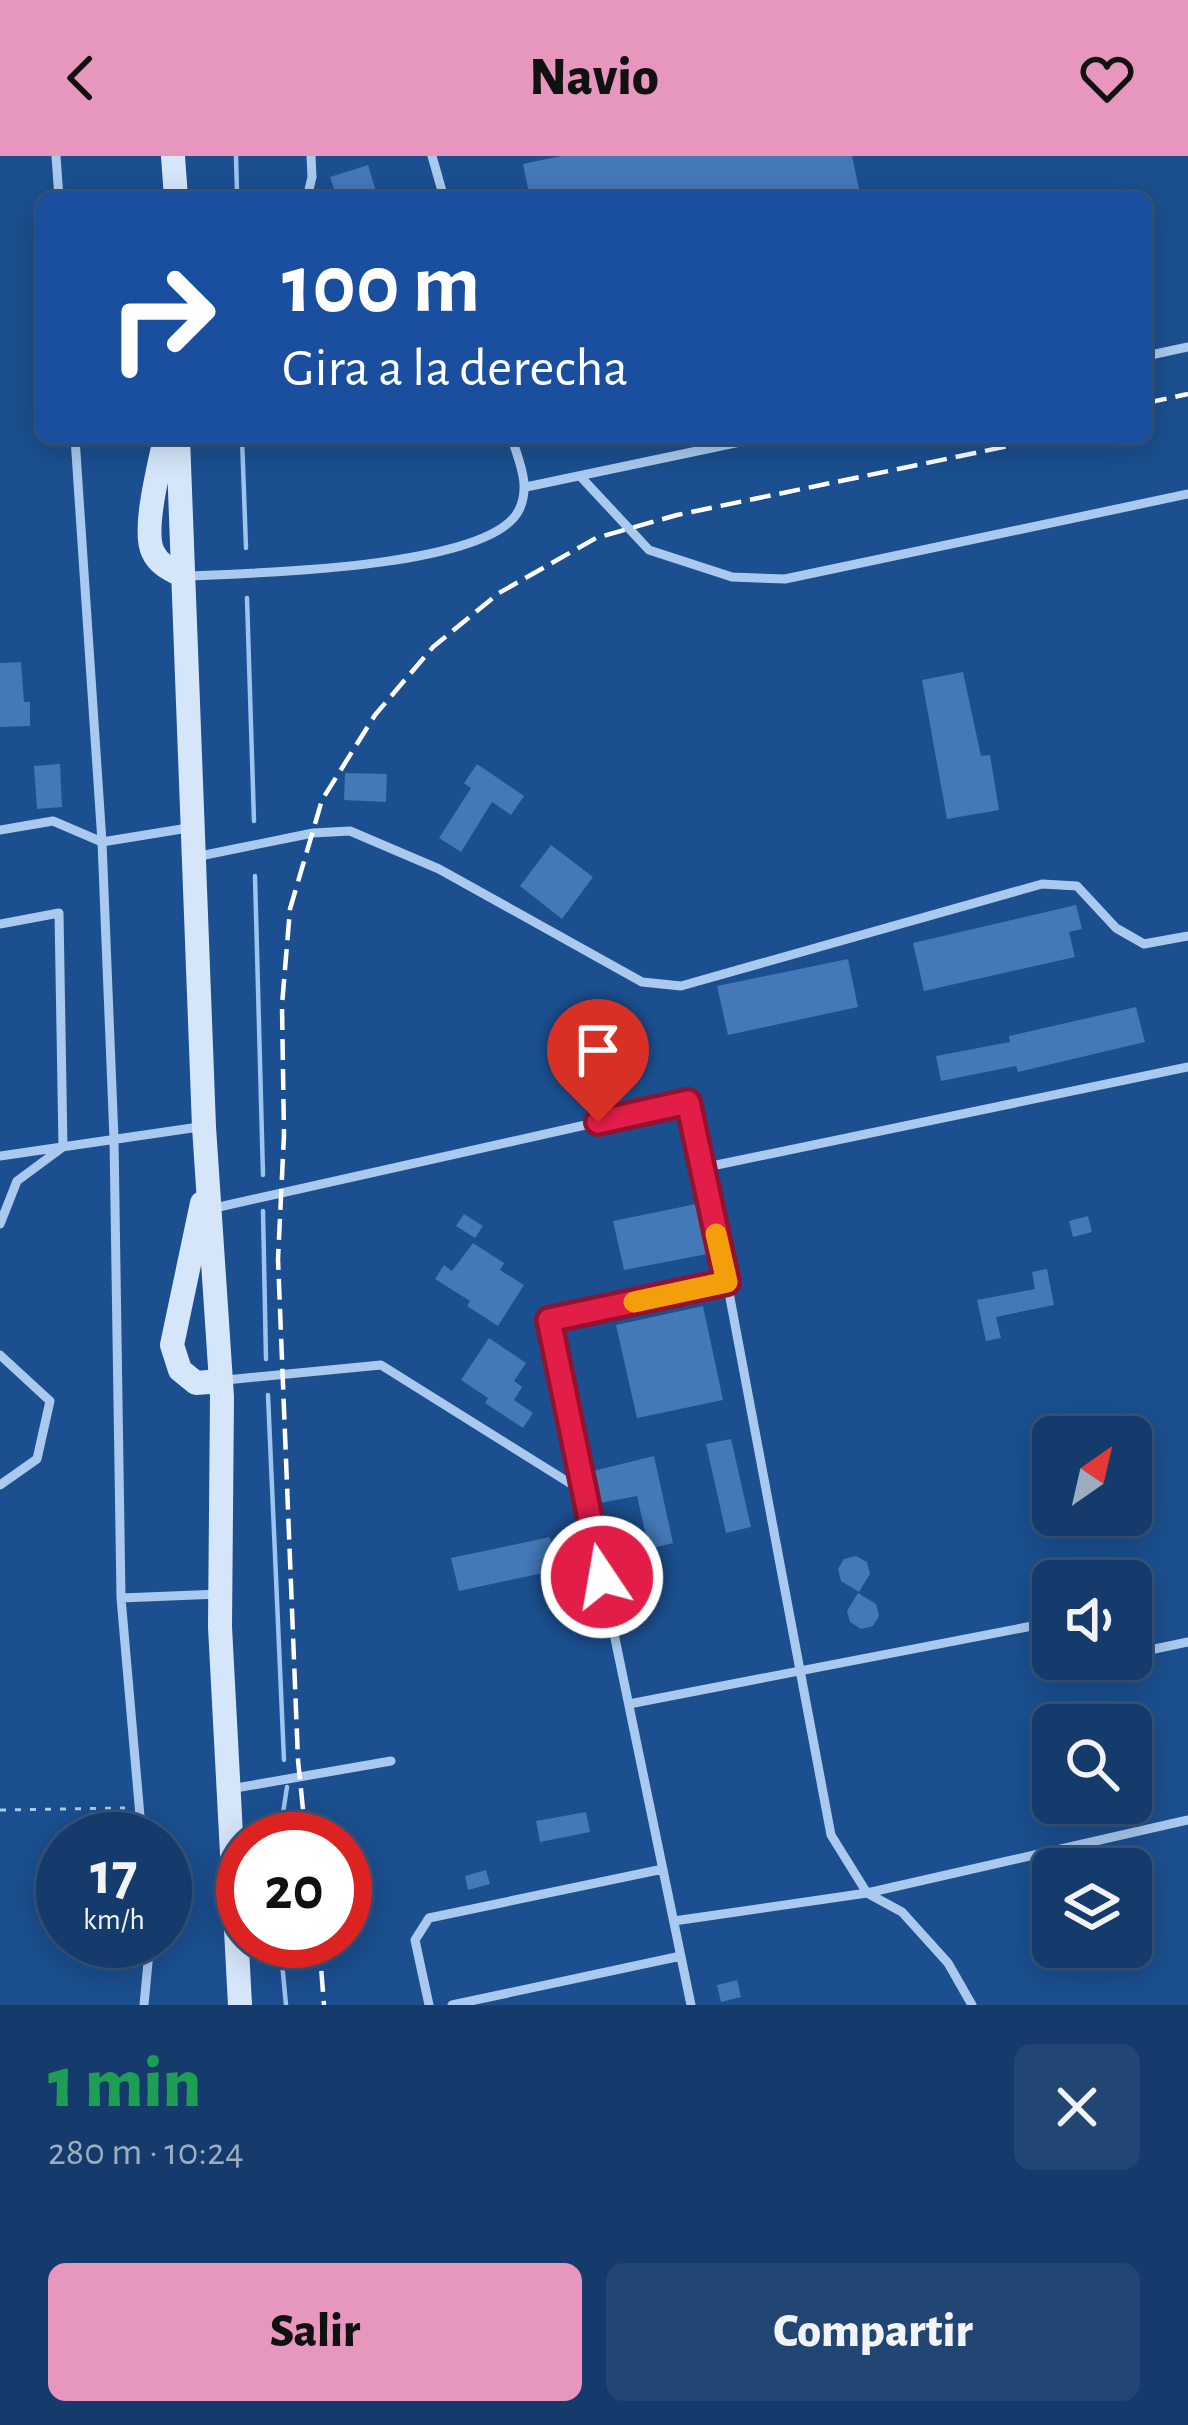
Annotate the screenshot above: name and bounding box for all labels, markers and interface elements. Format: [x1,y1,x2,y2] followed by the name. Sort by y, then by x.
[48,45,114,111] icon: back
[1074,45,1140,111] icon: heart
[529,51,659,105] text: Navio
[84,240,240,396] icon: right
[282,244,480,328] text: 100 m
[282,342,628,396] text: Gira a la derecha
[547,999,649,1122] pin
[565,1017,631,1083] icon: arrive
[1032,1416,1152,1536] north arrow
[1032,1416,1152,1968] map controls
[539,1514,665,1640] position arrow
[1032,1560,1152,1680] button: sound
[1032,1704,1152,1824] button: search
[216,1812,372,1968] speed limit sign: 20
[90,1845,138,1905] text: 17
[1032,1848,1152,1968] button: layers
[83,1905,145,1935] text: km/h
[1014,2044,1140,2170] button: close
[48,2048,201,2120] text: 1 min
[48,2133,244,2172] text: 280 m · 10:24
[48,2263,582,2401] button: Salir
[606,2263,1140,2401] button: Compartir

